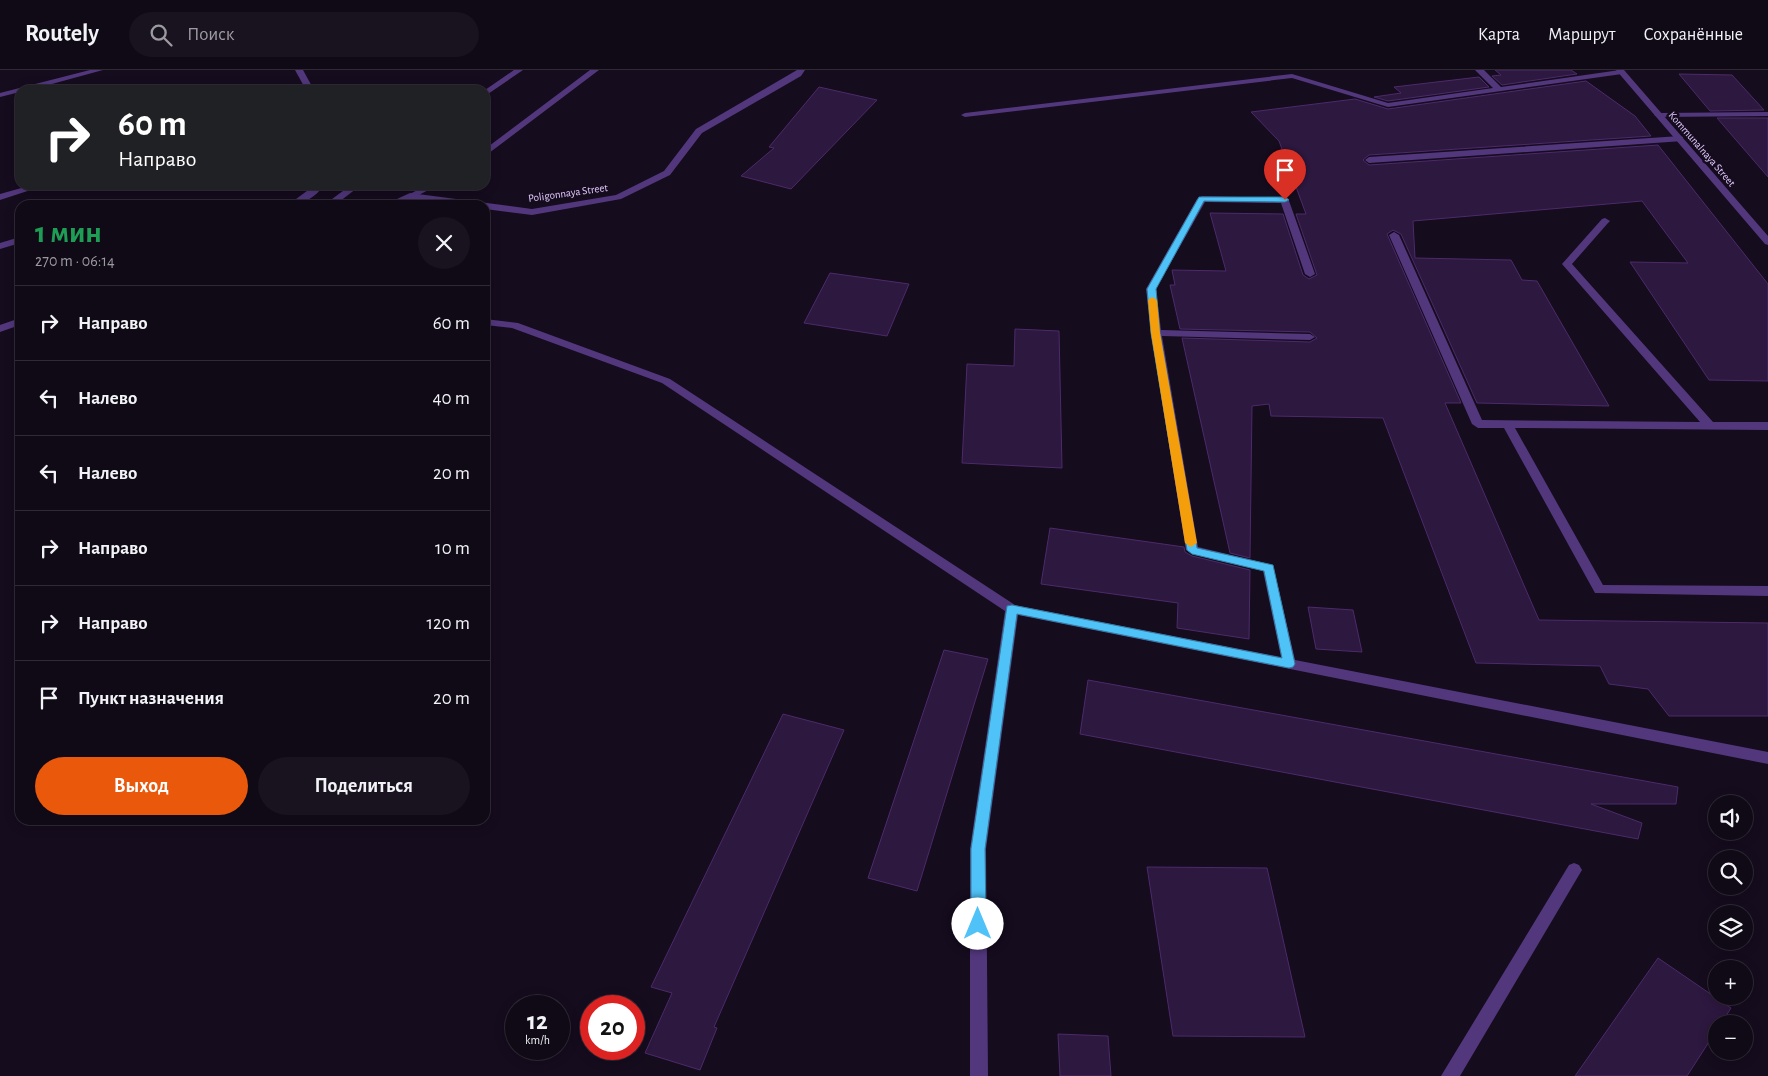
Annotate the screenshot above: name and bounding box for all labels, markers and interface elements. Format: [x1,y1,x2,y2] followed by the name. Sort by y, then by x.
[129,12,479,57] search box
[147,21,175,49] icon: search
[25,22,99,46] text: Routely
[187,25,234,44] text: Поиск
[1478,26,1520,44] text: Карта
[1548,26,1616,44] text: Маршрут
[1644,26,1743,44] text: Сохранённые
[35,105,100,170] icon: right
[118,107,187,142] text: 60 m
[1667,109,1738,189] street label: Kommunalnaya Street
[118,148,196,170] text: Направо
[1264,149,1306,200] pin
[1271,156,1299,184] icon: arrive
[528,182,609,204] street label: Poligonnaya Street
[418,217,470,269] button: close
[35,218,102,248] text: 1 мин
[35,253,115,269] text: 270 m · 06:14
[35,309,63,337] icon: right
[78,314,148,333] text: Направо
[433,314,470,333] text: 60 m
[35,384,63,412] icon: left
[78,389,137,408] text: Налево
[432,389,470,408] text: 40 m
[35,459,63,487] icon: left
[78,464,137,483] text: Налево
[433,464,470,483] text: 20 m
[35,534,63,562] icon: right
[78,539,148,558] text: Направо
[435,539,470,558] text: 10 m
[35,609,63,637] icon: right
[78,614,148,633] text: Направо
[426,614,470,633] text: 120 m
[35,684,63,712] icon: arrive
[78,689,224,708] text: Пункт назначения
[433,689,470,708] text: 20 m
[35,757,248,815] button: Выход
[258,757,470,815] button: Поделиться
[1708,795,1753,1060] map controls
[1708,795,1753,840] button: sound
[1708,850,1753,895] button: search
[951,897,1003,949] position arrow
[1708,905,1753,950] button: layers
[1708,960,1753,1005] button: +
[580,995,645,1060] speed limit sign: 20
[527,1009,548,1034] text: 12
[1708,1015,1753,1060] button: −
[525,1034,550,1046] text: km/h

